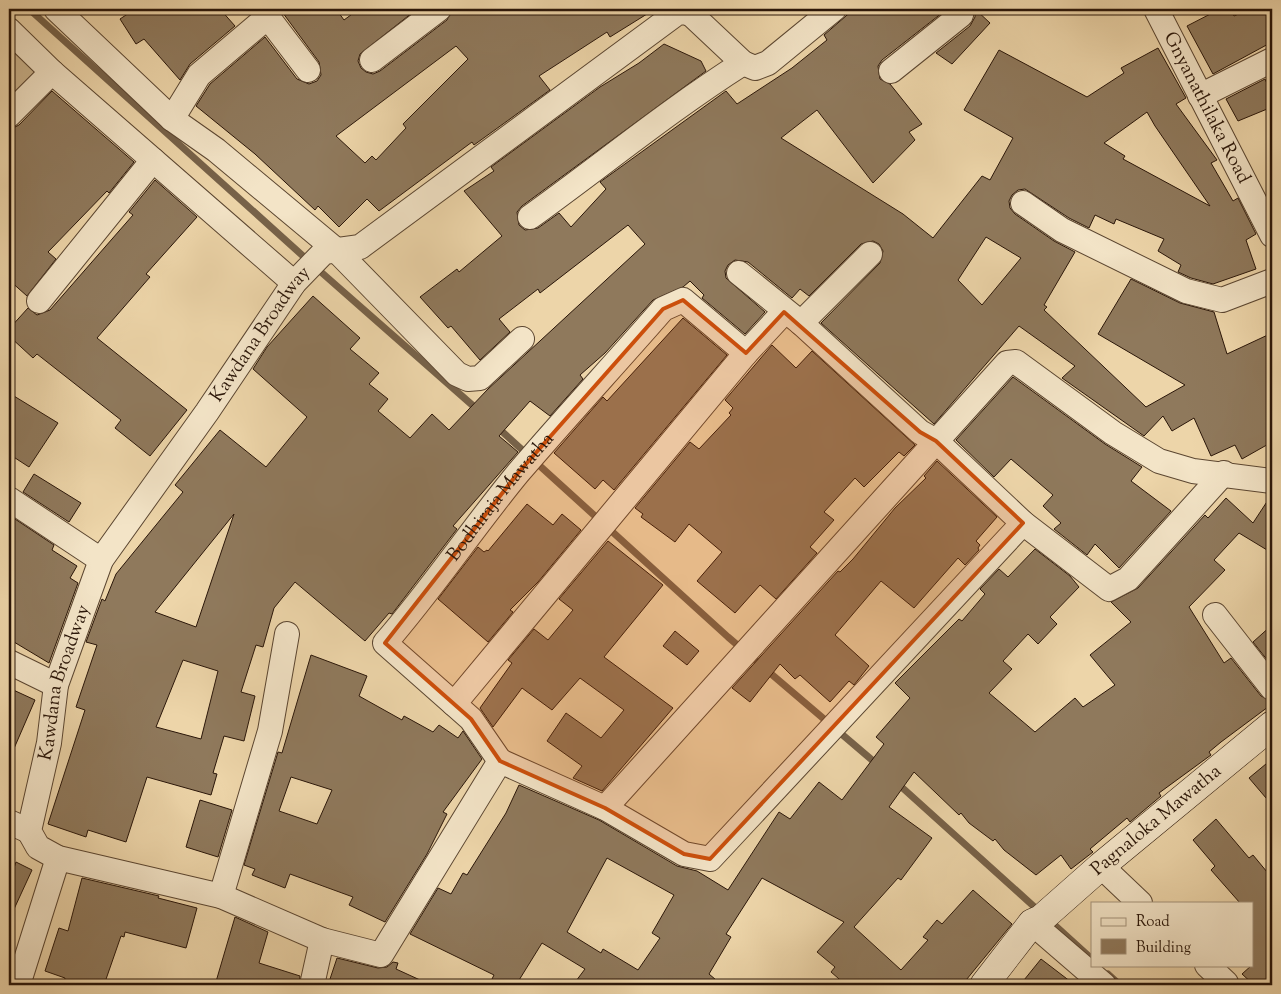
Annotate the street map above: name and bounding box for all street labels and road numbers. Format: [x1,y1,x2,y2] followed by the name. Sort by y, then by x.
[1156,27,1257,189] street label: Gnyanathilaka Road
[204,260,317,408] street label: Kawdana Broadway
[441,426,561,567] street label: Bodhiraja Mawatha
[32,601,97,763] street label: Kawdana Broadway
[1085,758,1228,882] street label: Pagnaloka Mawatha

